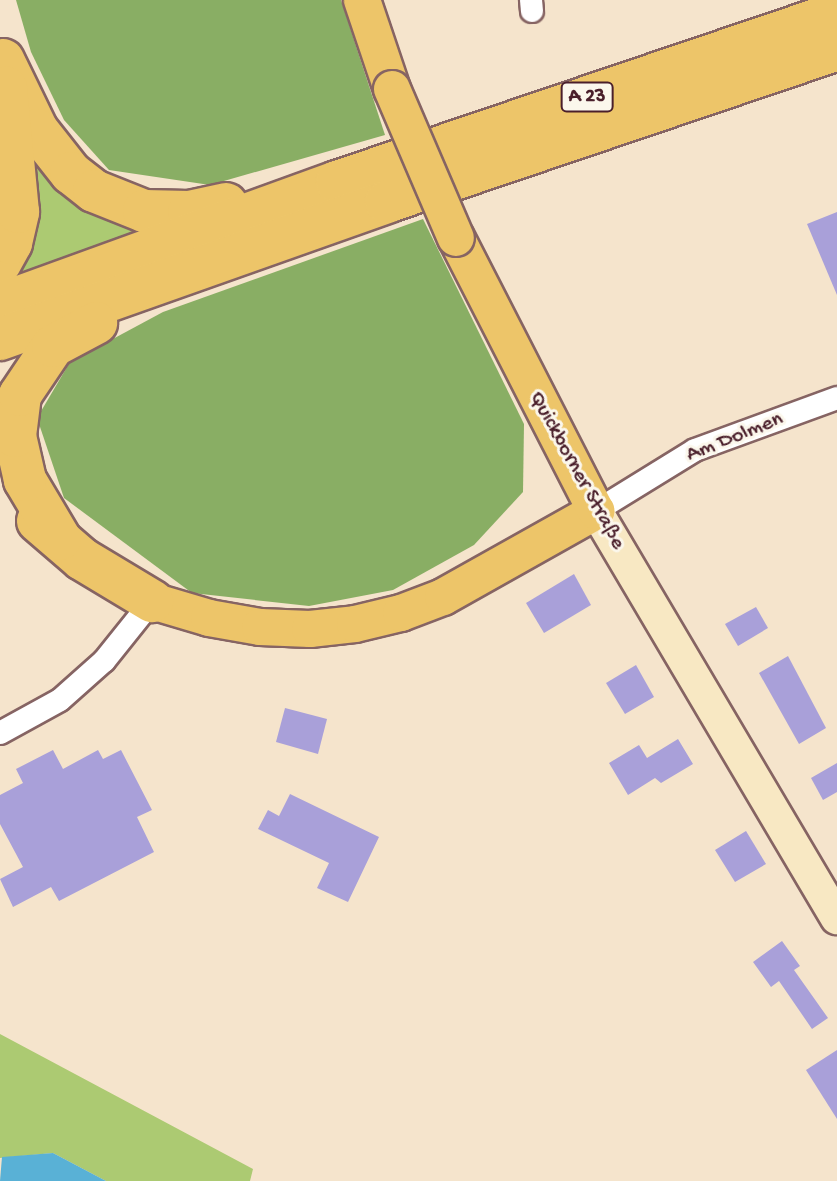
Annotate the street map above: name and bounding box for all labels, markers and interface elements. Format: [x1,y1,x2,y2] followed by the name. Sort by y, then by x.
[559,81,615,113] road number: A 23
[522,387,630,555] street label: Quickborner Straße
[683,407,787,469] street label: Am Dolmen

